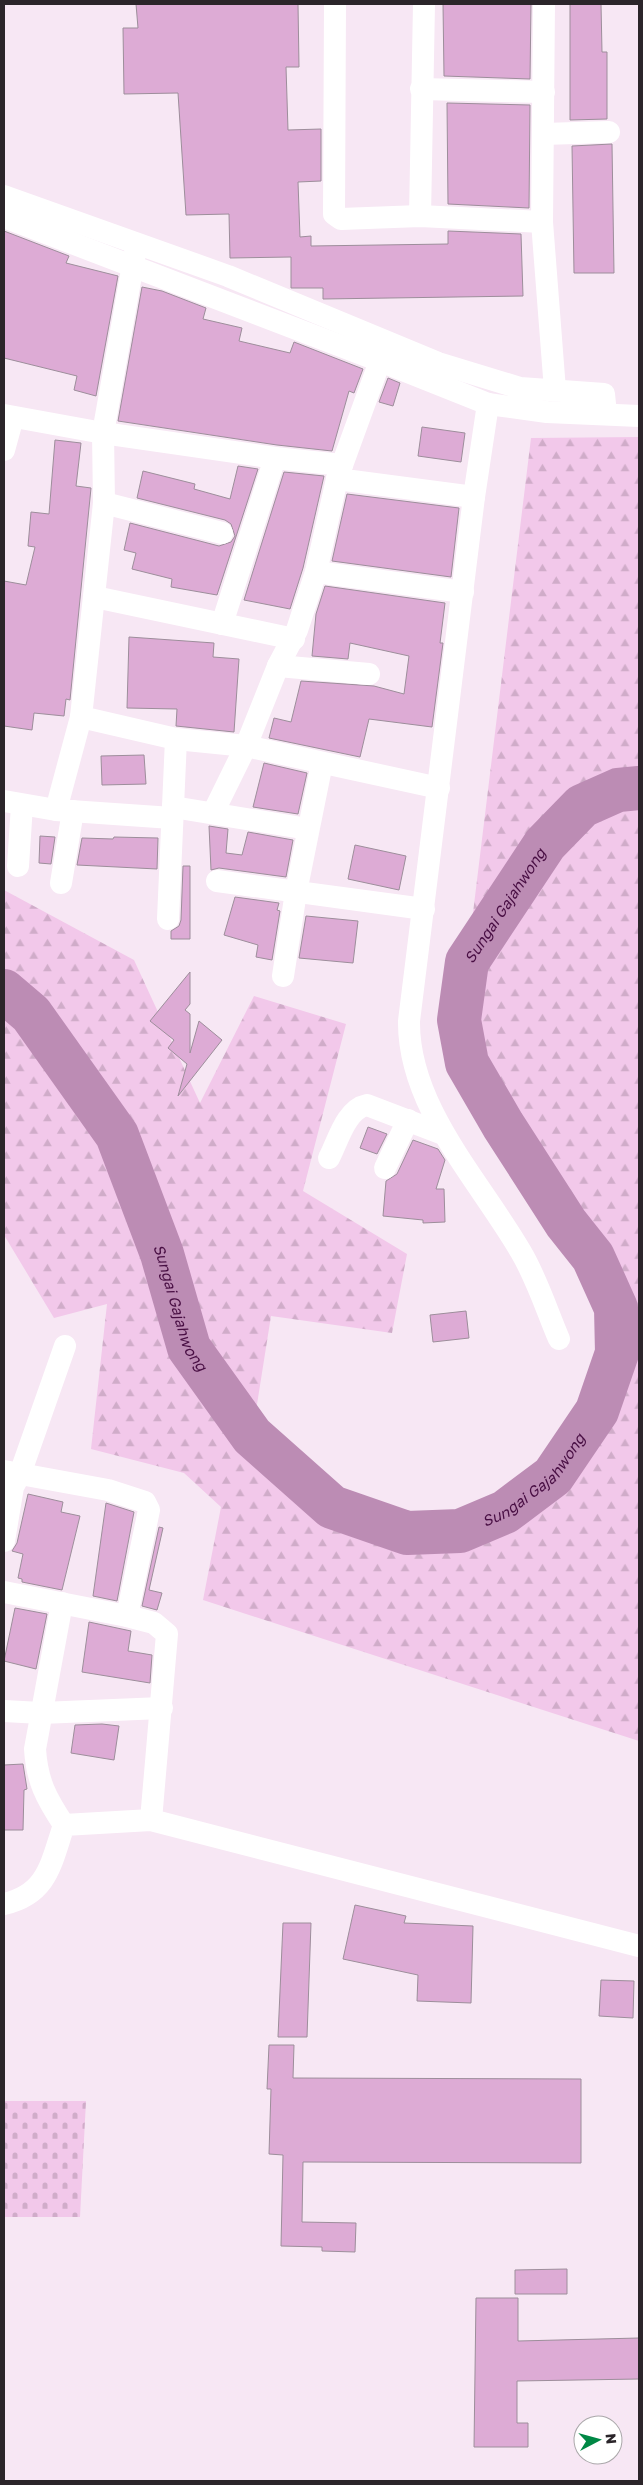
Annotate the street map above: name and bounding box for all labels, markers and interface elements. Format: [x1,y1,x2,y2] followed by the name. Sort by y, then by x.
[460,843,551,966] water label: Sungai Gajahwong
[150,1242,212,1376] water label: Sungai Gajahwong
[479,1429,590,1530] water label: Sungai Gajahwong
[573,2415,623,2465] north arrow
[602,2432,620,2445] text: N

